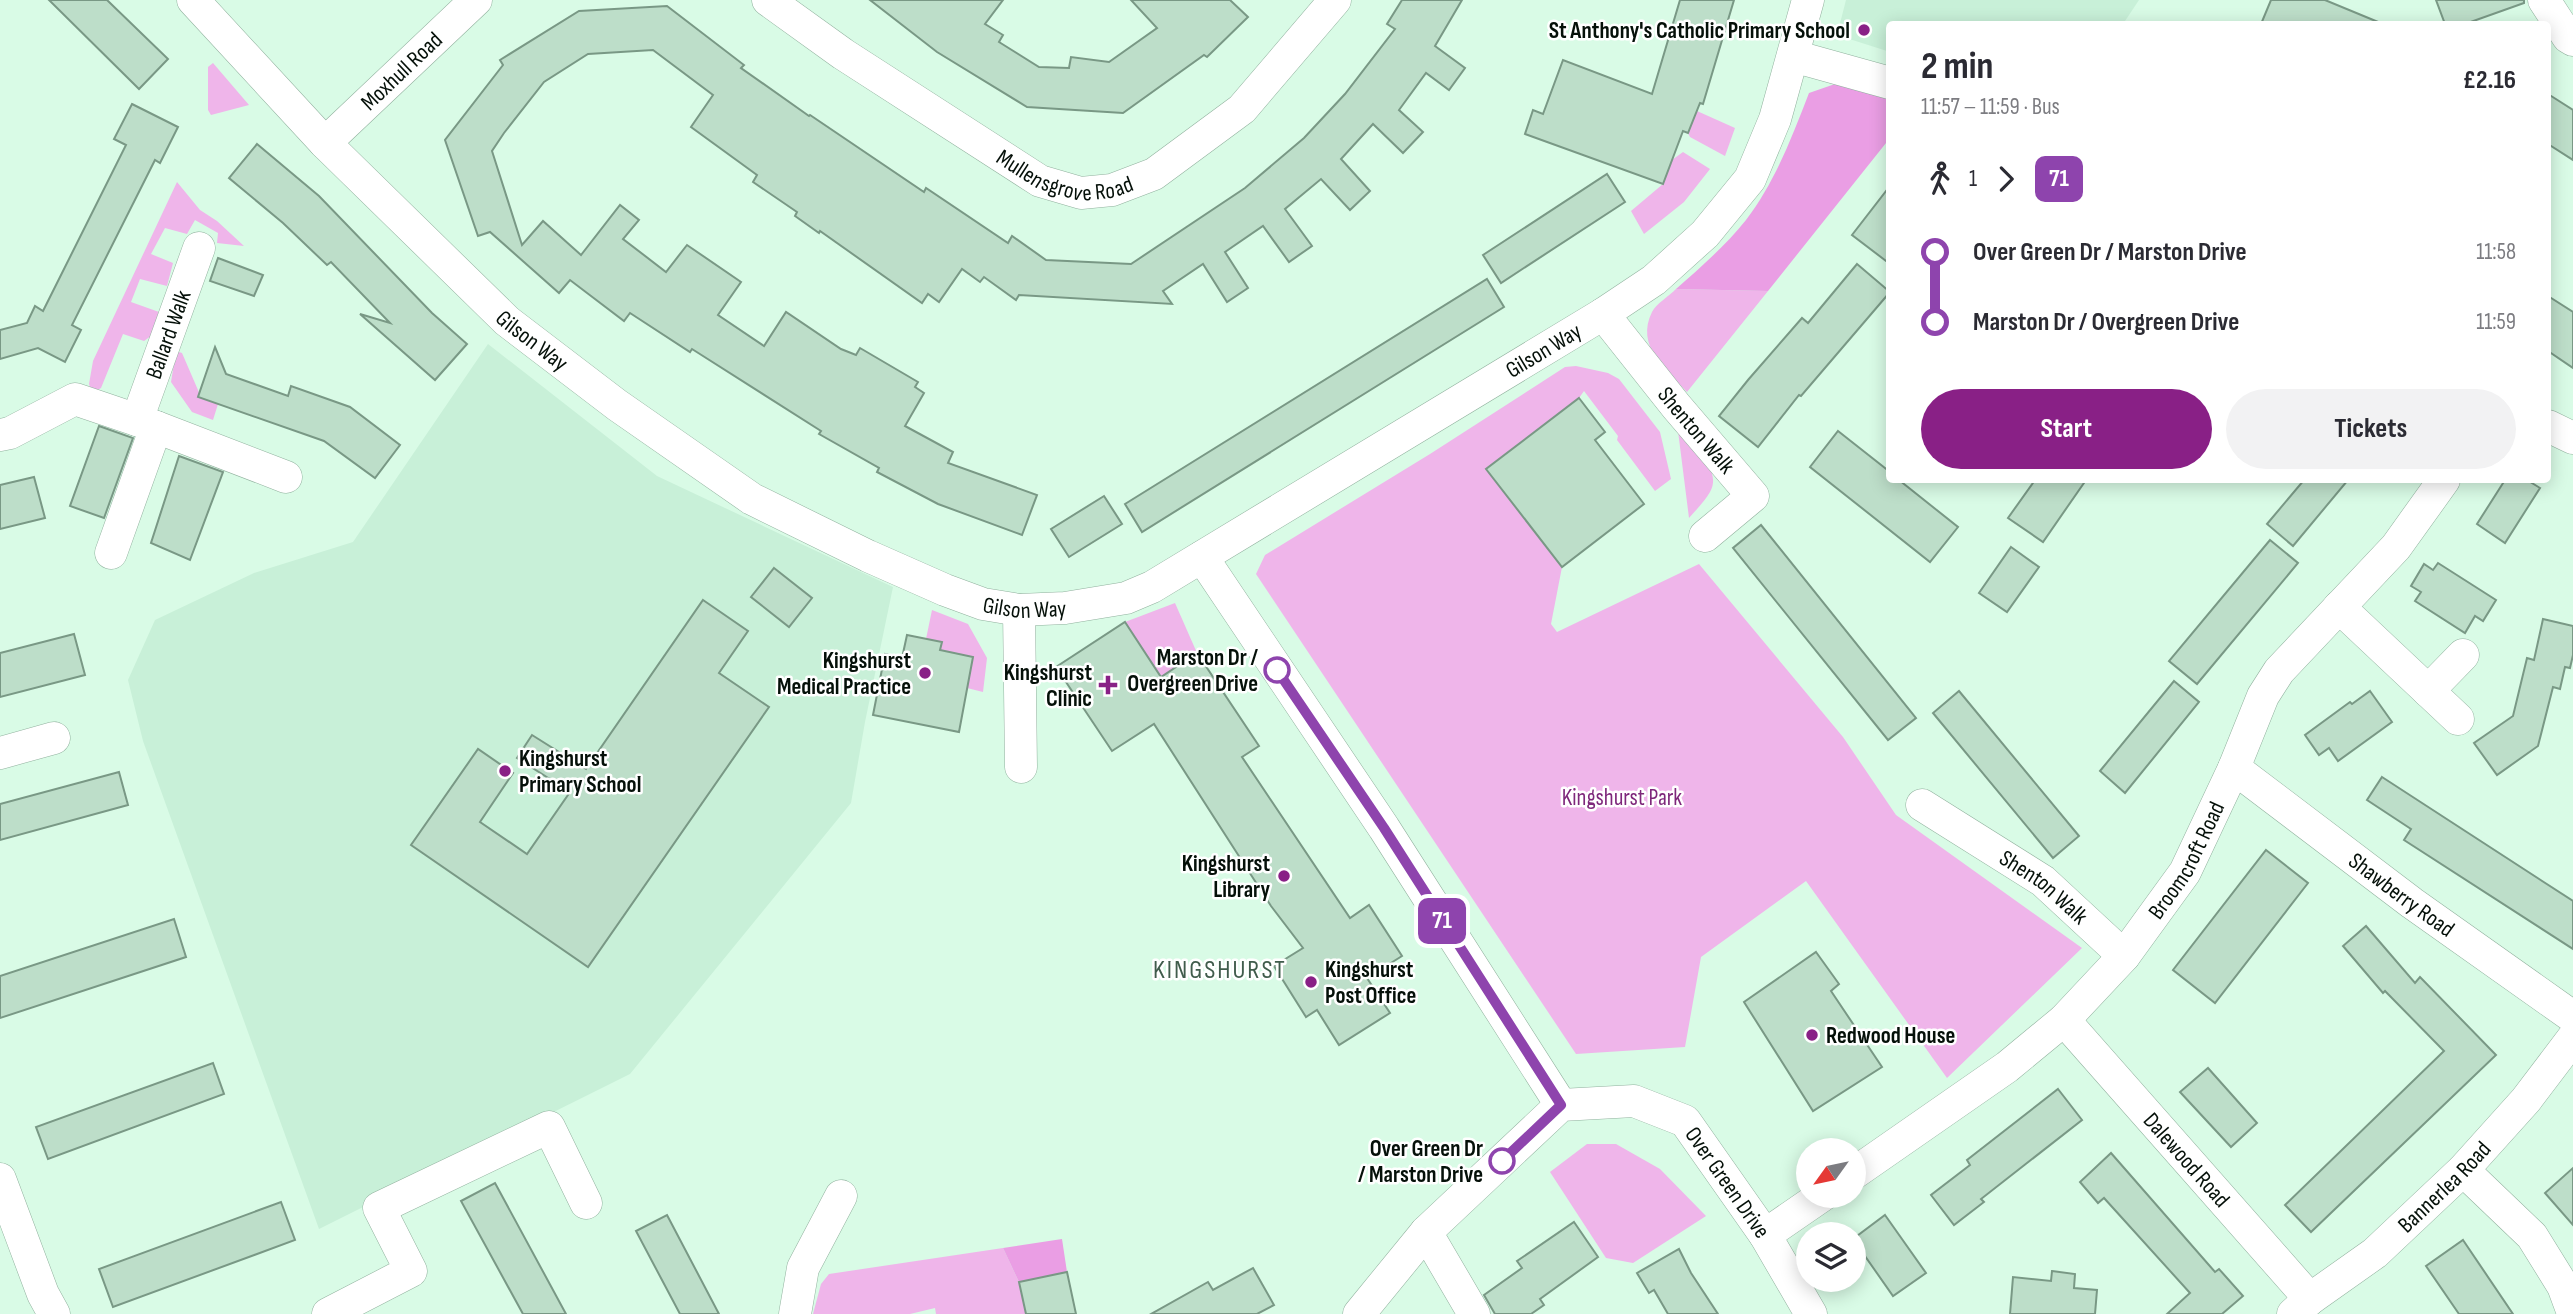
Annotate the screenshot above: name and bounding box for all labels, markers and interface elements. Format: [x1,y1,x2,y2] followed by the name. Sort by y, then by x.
[1549,17,1850,45] place label: St Anthony's Catholic Primary School
[1856,22,1872,38] marker: St Anthony's Catholic Primary School
[355,26,448,117] street label: Moxhull Road
[1921,44,1993,89] text: 2 min
[2463,65,2516,96] text: £2.16
[1921,93,2060,121] text: 11:57 – 11:59 · Bus
[991,144,1137,208] street label: Mullensgrove Road
[1921,160,1959,198] icon: walk
[1987,160,2025,198] icon: forward
[2049,164,2069,193] text: 71
[1969,165,1977,193] text: 1
[1973,237,2247,268] text: Over Green Dr / Marston Drive
[2476,238,2516,266] text: 11:58
[140,286,198,383] street label: Ballard Walk
[489,305,573,378] street label: Gilson Way
[1973,307,2239,338] text: Marston Dr / Overgreen Drive
[2476,308,2516,336] text: 11:59
[1501,317,1587,385] street label: Gilson Way
[1651,381,1741,480] street label: Shenton Walk
[1921,389,2212,469] button: Start
[2226,389,2516,469] button: Tickets
[981,591,1067,625] street label: Gilson Way
[1127,644,1258,698] place label: Marston Dr / Overgreen Drive
[777,647,911,701] place label: Kingshurst Medical Practice
[1264,657,1290,683] marker: Marston Dr / Overgreen Drive
[1004,659,1092,713] place label: Kingshurst Clinic
[917,665,933,681] marker: Kingshurst Medical Practice
[1098,675,1118,695] marker: Kingshurst Clinic
[519,745,641,799] place label: Kingshurst Primary School
[497,763,513,779] marker: Kingshurst Primary School
[1562,784,1682,812] park label: Kingshurst Park
[2143,797,2231,925] street label: Broomcroft Road
[1994,844,2094,931] street label: Shenton Walk
[2343,847,2459,943] street label: Shawberry Road
[1182,850,1270,904] place label: Kingshurst Library
[1276,868,1292,884] marker: Kingshurst Library
[1410,898,1474,944] line badge: 71
[1432,906,1452,935] text: 71
[1153,955,1287,986] district label: KINGSHURST
[1325,956,1416,1010] place label: Kingshurst Post Office
[1303,974,1319,990] marker: Kingshurst Post Office
[1826,1022,1955,1050] place label: Redwood House
[1804,1027,1820,1043] marker: Redwood House
[2137,1107,2235,1213] street label: Dalewood Road
[1679,1122,1776,1244] street label: Over Green Drive
[1358,1135,1483,1189] place label: Over Green Dr / Marston Drive
[2392,1136,2497,1239] street label: Bannerlea Road
[1796,1138,1866,1208] north arrow
[1796,1138,1866,1292] map controls
[1489,1148,1515,1174] marker: Over Green Dr / Marston Drive
[1796,1222,1866,1292] button: layers

